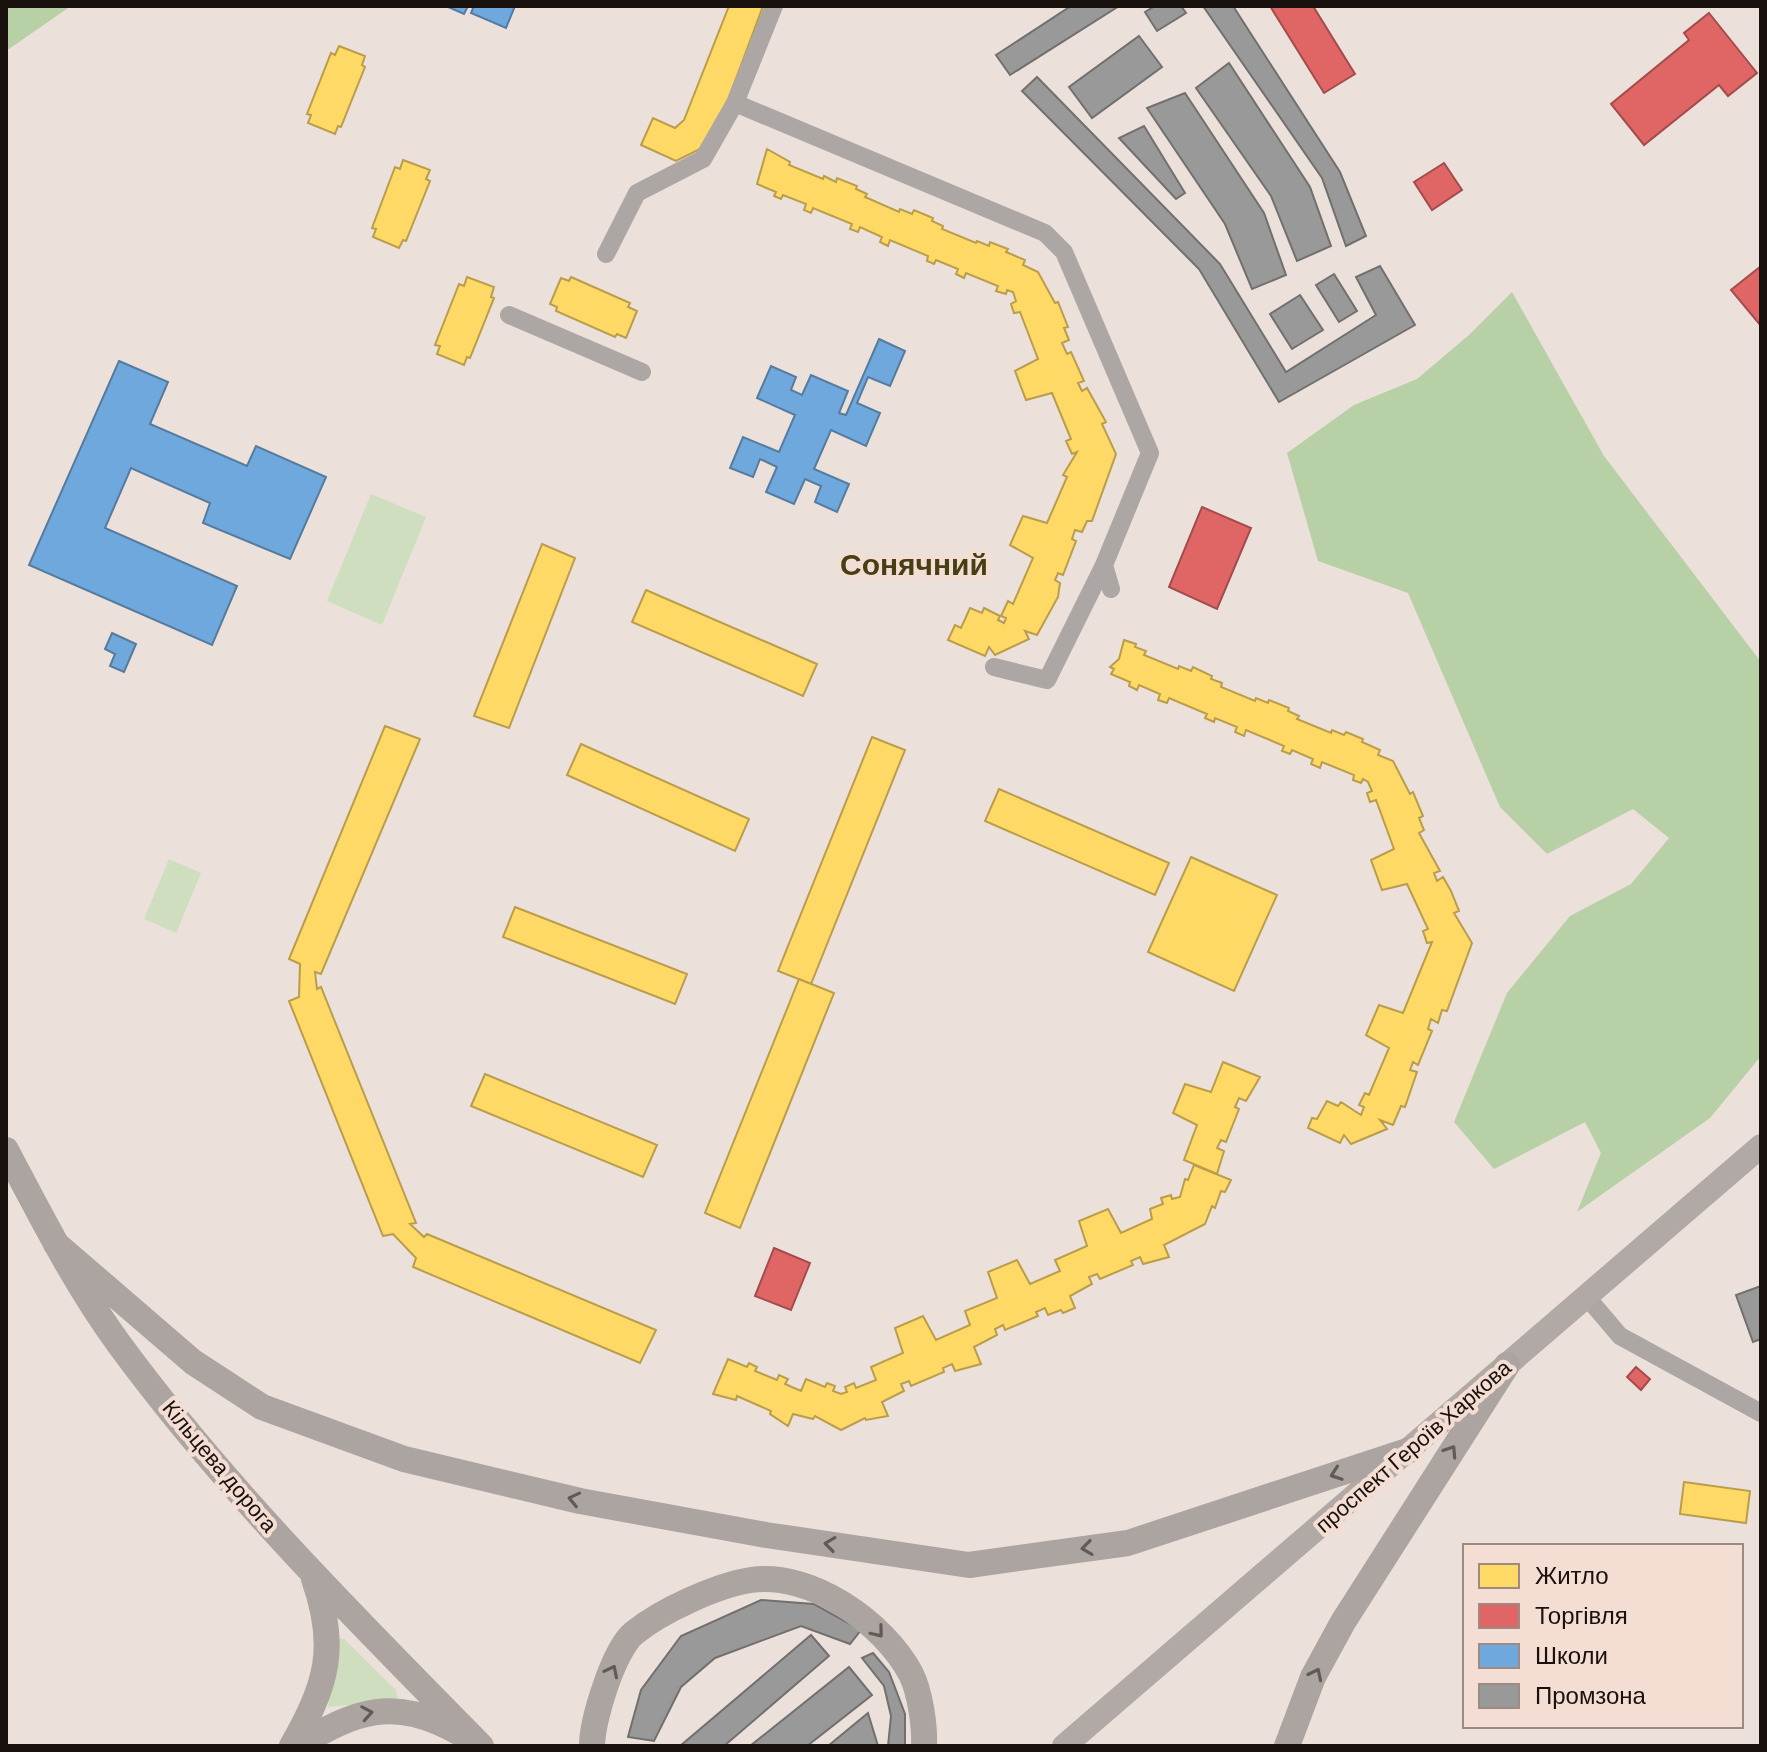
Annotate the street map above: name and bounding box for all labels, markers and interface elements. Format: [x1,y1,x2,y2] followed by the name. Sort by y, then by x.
[840,545,988,581] district label: Сонячний
[1309,1353,1517,1538] street label: проспект Героїв Харкова
[157,1394,284,1538] street label: Кільцева дорога
[1441,1446,1456,1460] one-way arrow
[1329,1465,1343,1481] one-way arrow
[567,1492,581,1509] one-way arrow
[823,1536,836,1553] one-way arrow
[1080,1539,1094,1556] one-way arrow
[1463,1544,1743,1728] legend
[1535,1560,1609,1589] text: Житло
[1535,1600,1628,1629] text: Торгівля
[869,1623,883,1638] one-way arrow
[1535,1640,1608,1669] text: Школи
[603,1665,618,1680] one-way arrow
[1306,1667,1322,1682] one-way arrow
[1535,1680,1647,1709] text: Промзона
[360,1706,373,1723] one-way arrow

